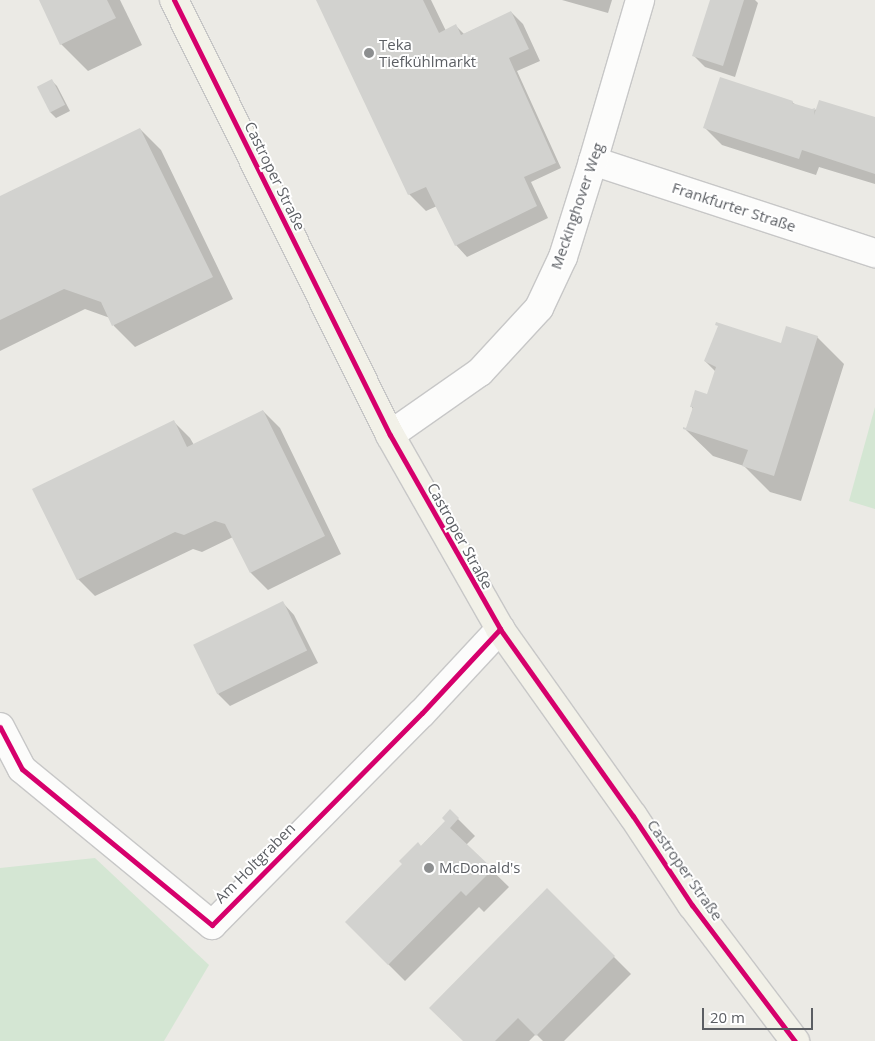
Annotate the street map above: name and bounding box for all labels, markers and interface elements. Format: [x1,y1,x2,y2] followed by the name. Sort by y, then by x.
[379,35,476,70] place label: Teka Tiefkühlmarkt
[363,47,375,59] marker: Teka Tiefkühlmarkt
[241,119,309,233] street label: Castroper Straße
[547,140,607,272] street label: Meckinghover Weg
[670,178,798,236] street label: Frankfurter Straße
[423,480,497,592] street label: Castroper Straße
[644,816,726,924] street label: Castroper Straße
[211,819,299,907] street label: Am Holtgraben
[439,859,521,877] place label: McDonald's
[423,862,435,874] marker: McDonald's
[705,998,816,1030] scale bar
[710,1007,745,1027] text: 20 m

